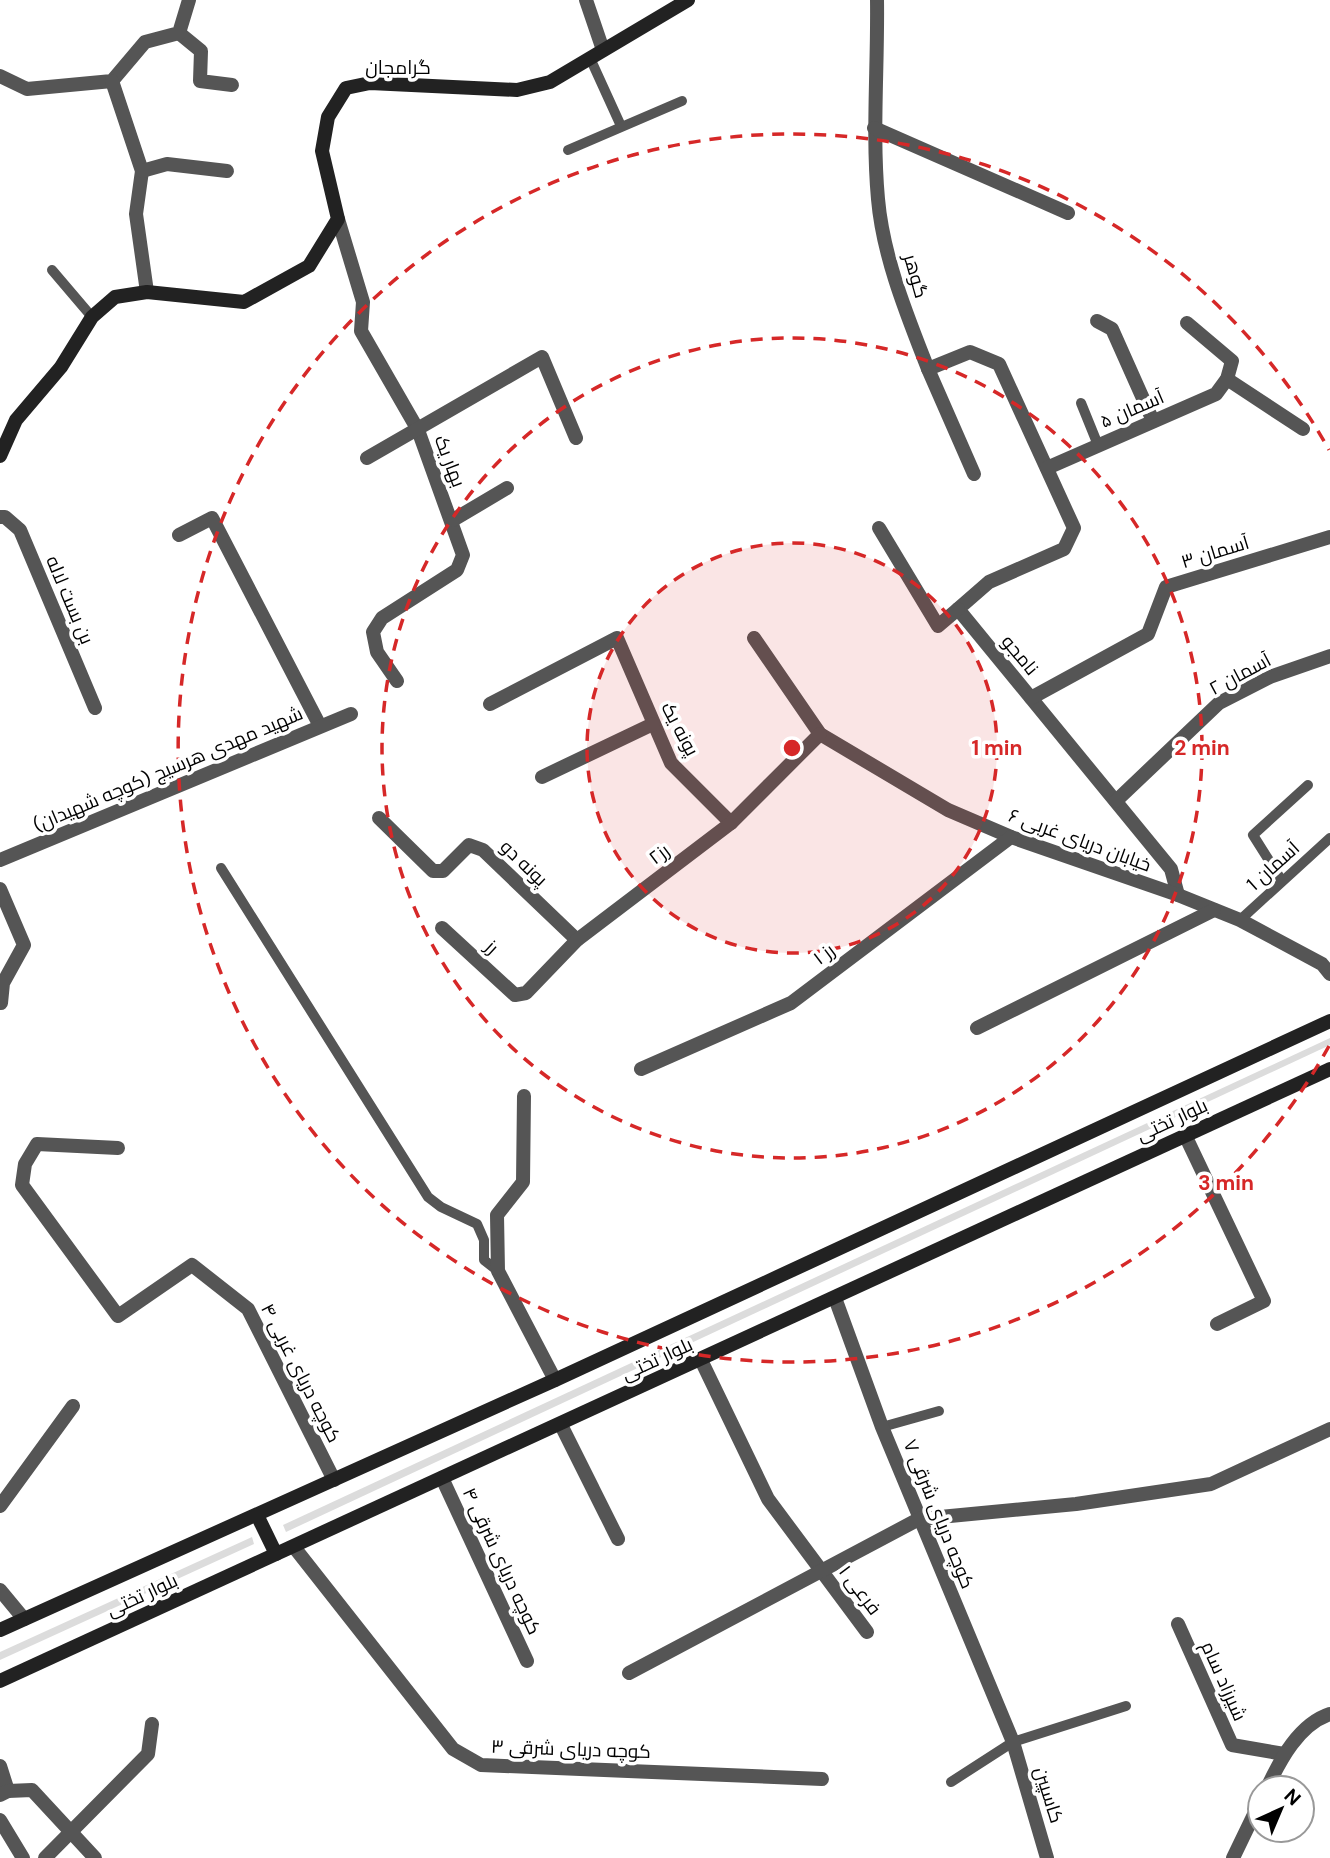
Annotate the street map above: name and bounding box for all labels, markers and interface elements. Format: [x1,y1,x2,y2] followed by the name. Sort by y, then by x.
[365,55,431,80] street label: گرامجان
[898,250,934,301] street label: گوهر
[1096,384,1168,434] street label: آسمان ۵
[429,431,471,491] street label: بهار یک
[1178,530,1252,574] street label: آسمان ۳
[40,552,100,648] street label: بن بست لاله
[996,630,1044,680] street label: نامجو
[1205,647,1275,701] street label: آسمان ۲
[655,698,705,760] street label: پونه یک
[29,701,307,838] street label: شهید مهدی هرسیج (کوچه شهیدان)
[971,734,1023,762] text: 1 min
[1174,734,1230,762] text: 2 min
[780,736,804,760] centre of rings
[1005,803,1155,877] street label: خیابان دریای غربی ۶
[495,834,553,892] street label: پونه دو
[1241,836,1305,896] street label: آسمان 1
[643,838,675,870] street label: رز۲
[479,934,504,960] street label: رز
[808,938,840,970] street label: رز ۱
[1132,1093,1212,1147] street label: بلوار تختی
[1198,1169,1254,1197] text: 3 min
[255,1299,347,1447] street label: کوچه دریای غربی ۴
[617,1332,697,1386] street label: بلوار تختی
[898,1436,980,1592] street label: کوچه دریای شرقی ۷
[457,1483,547,1639] street label: کوچه دریای شرقی ۴
[833,1560,887,1620] street label: فرعی ۱
[102,1568,182,1622] street label: بلوار تختی
[1194,1637,1253,1725] street label: شیرزاد سام
[491,1734,651,1764] street label: کوچه دریای شرقی ۳
[1029,1764,1069,1826] street label: کاسپين
[1246,1774,1316,1844] north arrow
[1279,1783,1306,1811] text: N

